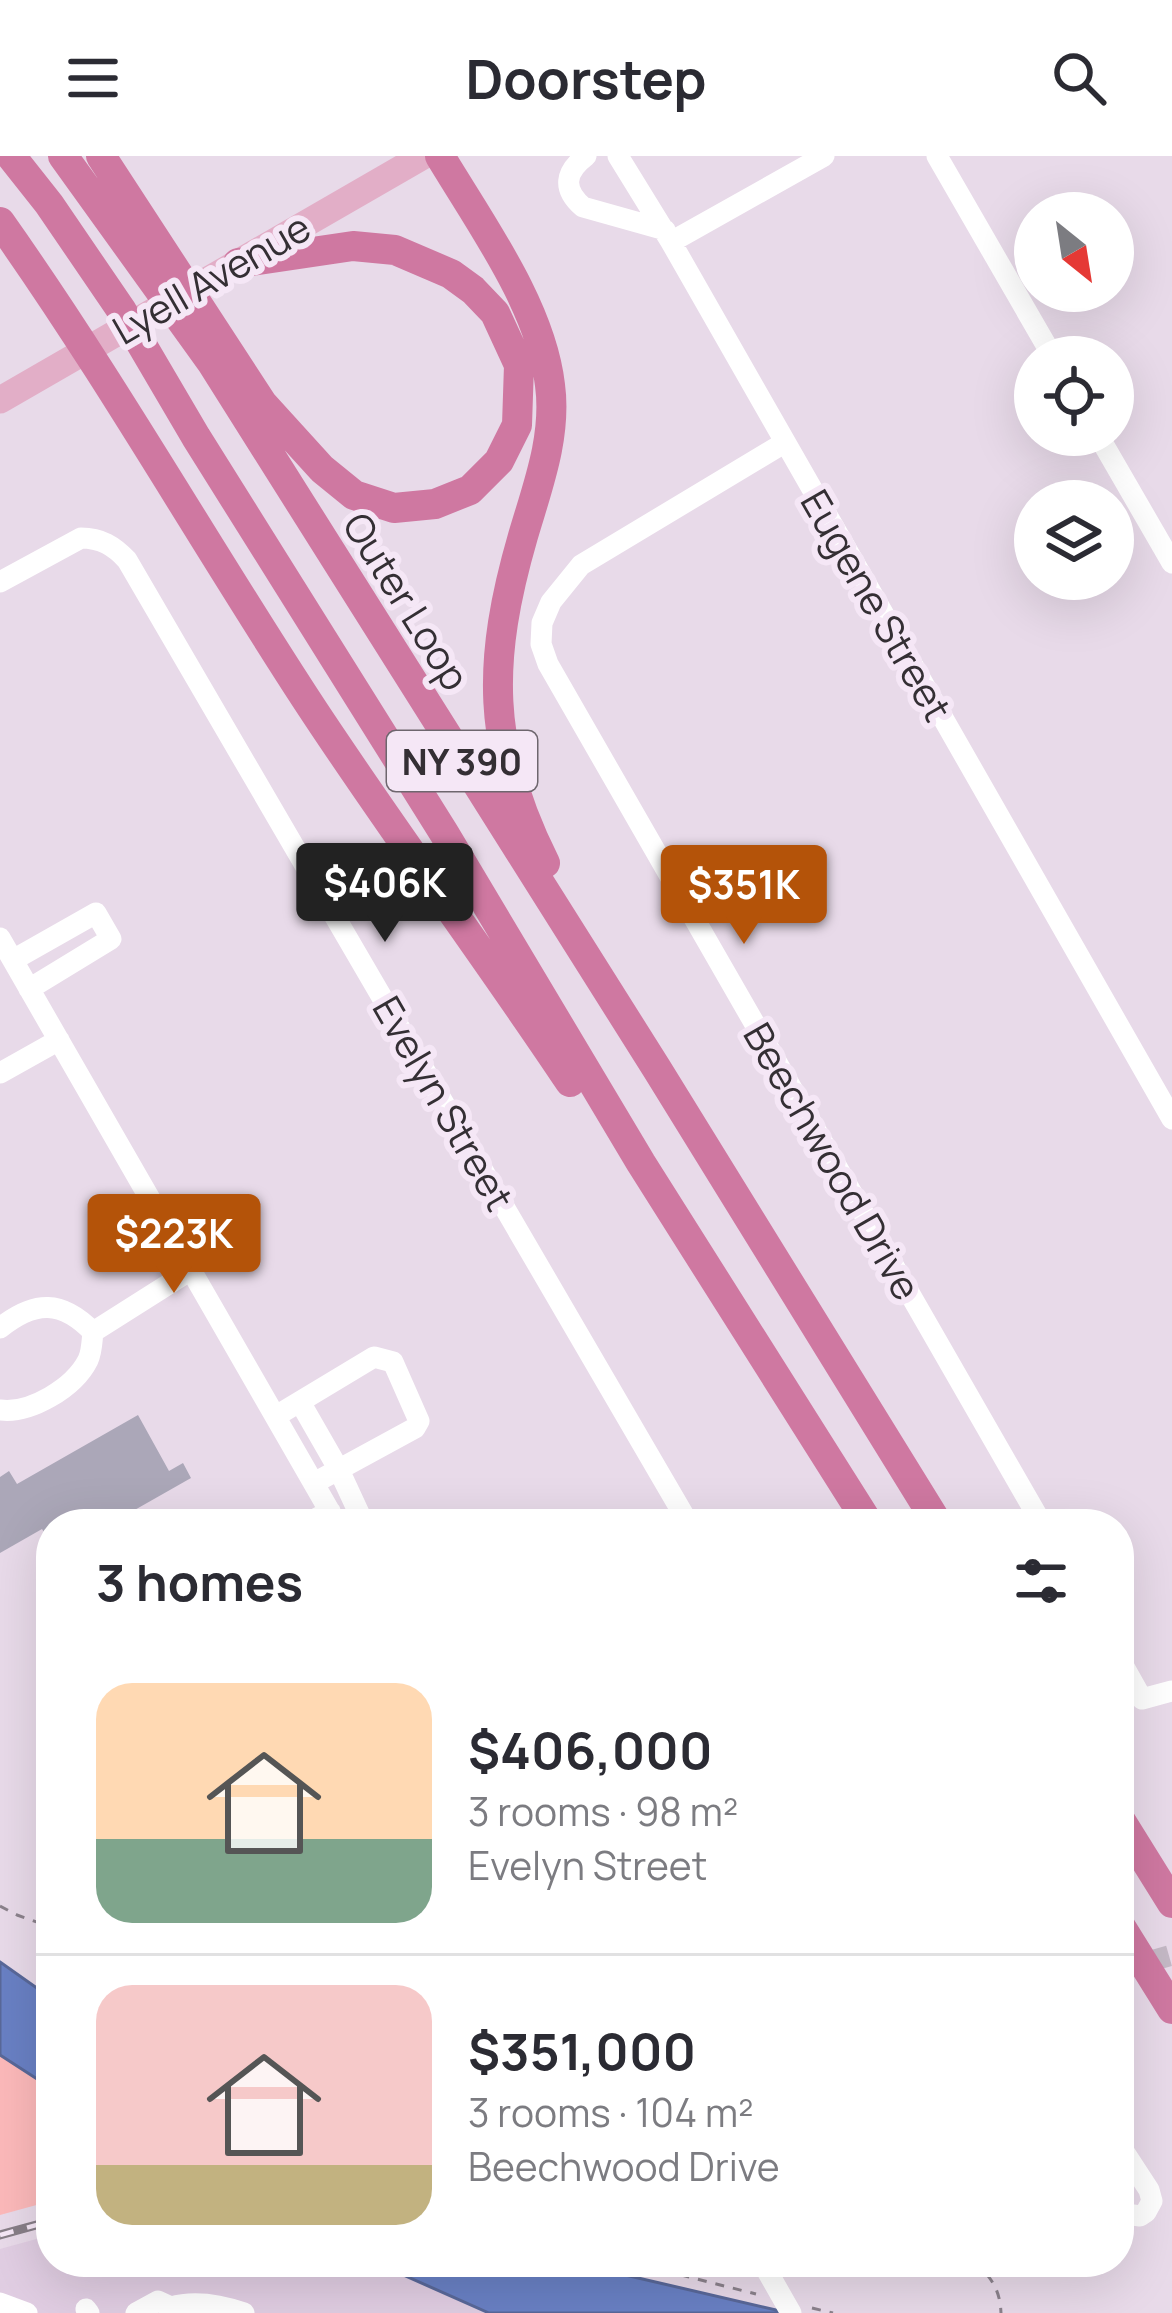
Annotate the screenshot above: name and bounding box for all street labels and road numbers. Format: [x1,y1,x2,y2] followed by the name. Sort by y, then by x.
[102,200,320,356] street label: Lyell Avenue
[789,479,965,731] street label: Eugene Street
[331,502,483,700] street label: Outer Loop
[387,731,537,791] road number: NY 390
[361,986,527,1220] street label: Evelyn Street
[732,1013,934,1309] street label: Beechwood Drive

